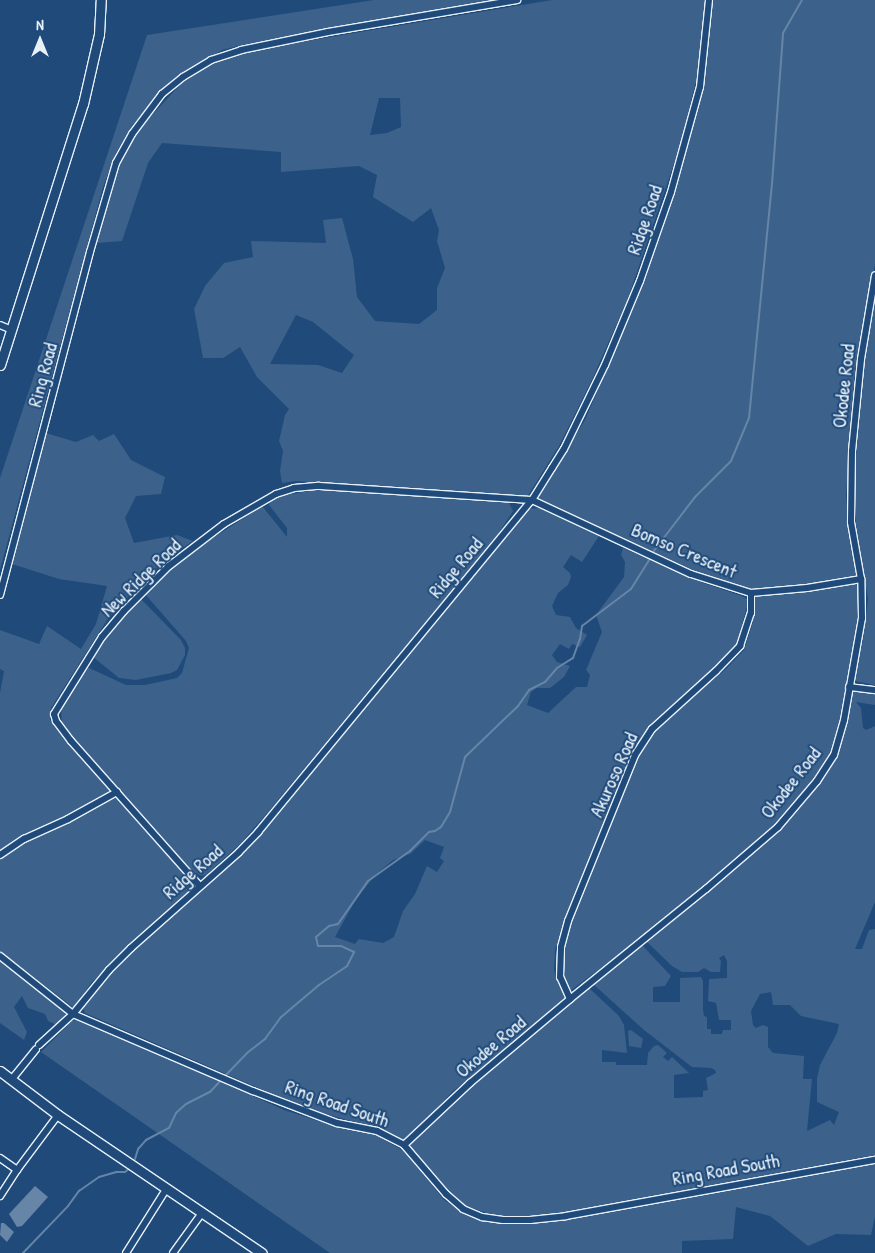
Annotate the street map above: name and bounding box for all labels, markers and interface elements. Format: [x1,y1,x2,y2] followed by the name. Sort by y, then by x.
[15,15,65,65] north arrow
[36,15,44,34] text: N
[623,182,667,258] street label: Ridge Road
[24,340,62,410] street label: Ring Road
[828,343,860,429] street label: Okodee Road
[628,519,740,583] street label: Bomso Crescent
[424,533,488,603] street label: Ridge Road
[96,534,186,622] street label: New Ridge Road
[585,729,643,821] street label: Akuroso Road
[756,743,826,823] street label: Okodee Road
[158,840,228,904] street label: Ridge Road
[451,1011,531,1083] street label: Okodee Road
[282,1076,392,1132] street label: Ring Road South
[671,1149,781,1191] street label: Ring Road South

